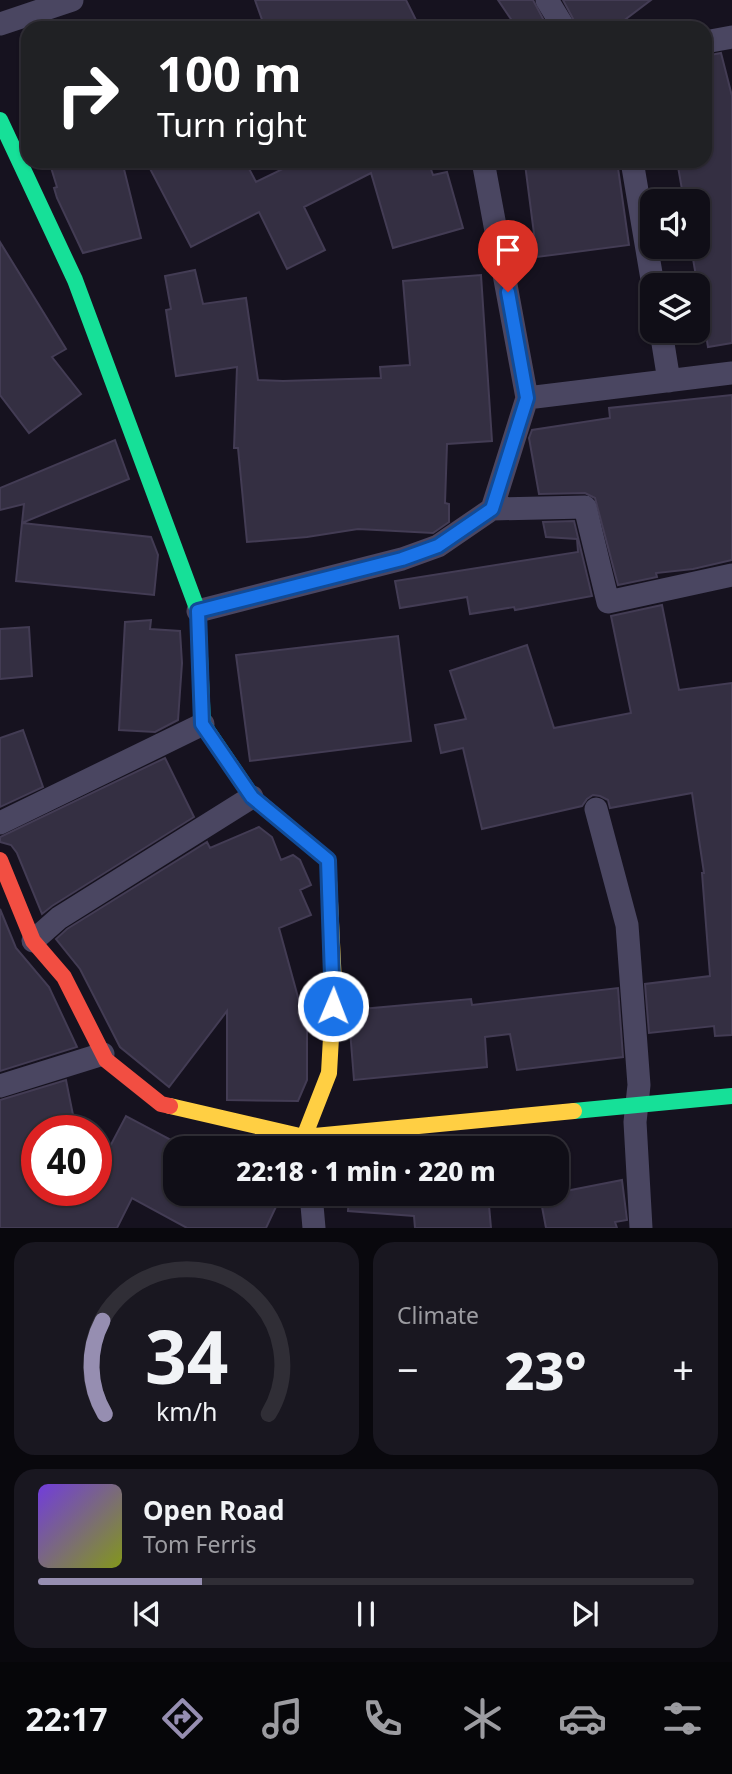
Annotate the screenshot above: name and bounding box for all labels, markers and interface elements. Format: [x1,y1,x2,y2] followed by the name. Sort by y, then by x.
[157,40,302,106] text: 100 m
[42,49,133,140] icon: right
[157,103,307,146] text: Turn right
[640,189,710,343] map controls
[640,189,710,259] button: sound
[478,220,538,292] pin
[489,231,527,269] icon: arrive
[640,273,710,343] button: layers
[296,969,370,1043] position arrow
[21,1115,112,1206] speed limit sign: 40
[236,1153,496,1189] text: 22:18 · 1 min · 220 m
[397,1299,479,1331] text: Climate
[145,1307,228,1406] text: 34
[504,1334,587,1405] text: 23°
[397,1343,419,1395] text: −
[672,1343,694,1395] text: +
[156,1394,217,1428] text: km/h
[143,1492,285,1528] text: Open Road
[143,1528,256,1560] text: Tom Ferris
[128,1595,166,1633] icon: previous
[347,1595,385,1633] icon: pause
[566,1595,604,1633] icon: next
[158,1694,207,1743] icon: directions
[258,1694,307,1743] icon: music
[358,1694,407,1743] icon: phone
[458,1694,507,1743] icon: climate
[558,1694,607,1743] icon: car
[658,1694,707,1743] icon: filters
[25,1697,108,1740] text: 22:17

